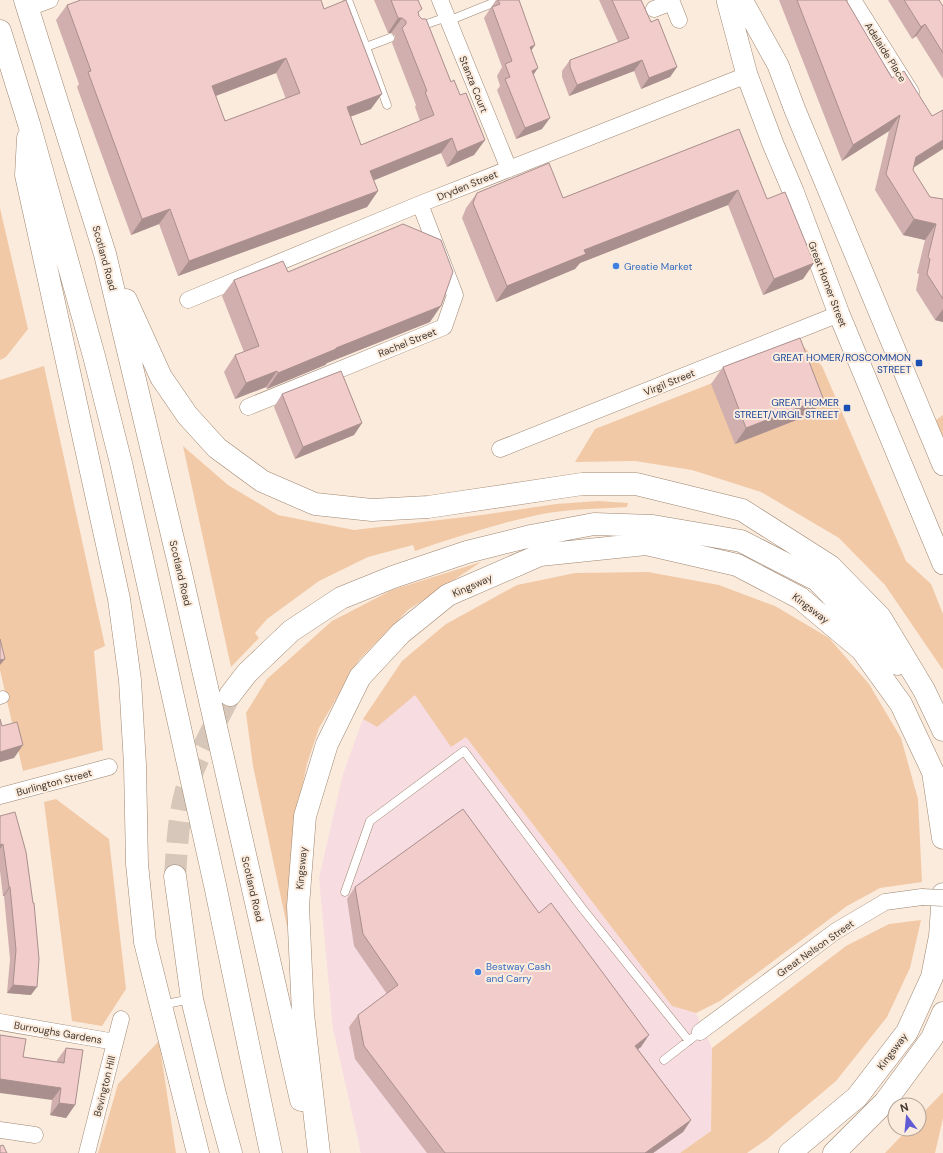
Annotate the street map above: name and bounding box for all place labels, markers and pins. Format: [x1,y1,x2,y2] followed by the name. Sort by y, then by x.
[624,260,692,273] place label: Greatie Market
[611,261,621,271] marker: Greatie Market
[773,351,911,376] place label: GREAT HOMER/ROSCOMMON STREET
[914,358,924,368] marker: GREAT HOMER/ROSCOMMON STREET
[734,396,839,421] place label: GREAT HOMER STREET/VIRGIL STREET
[842,403,852,413] marker: GREAT HOMER STREET/VIRGIL STREET
[486,960,551,985] place label: Bestway Cash and Carry
[473,967,483,977] marker: Bestway Cash and Carry

